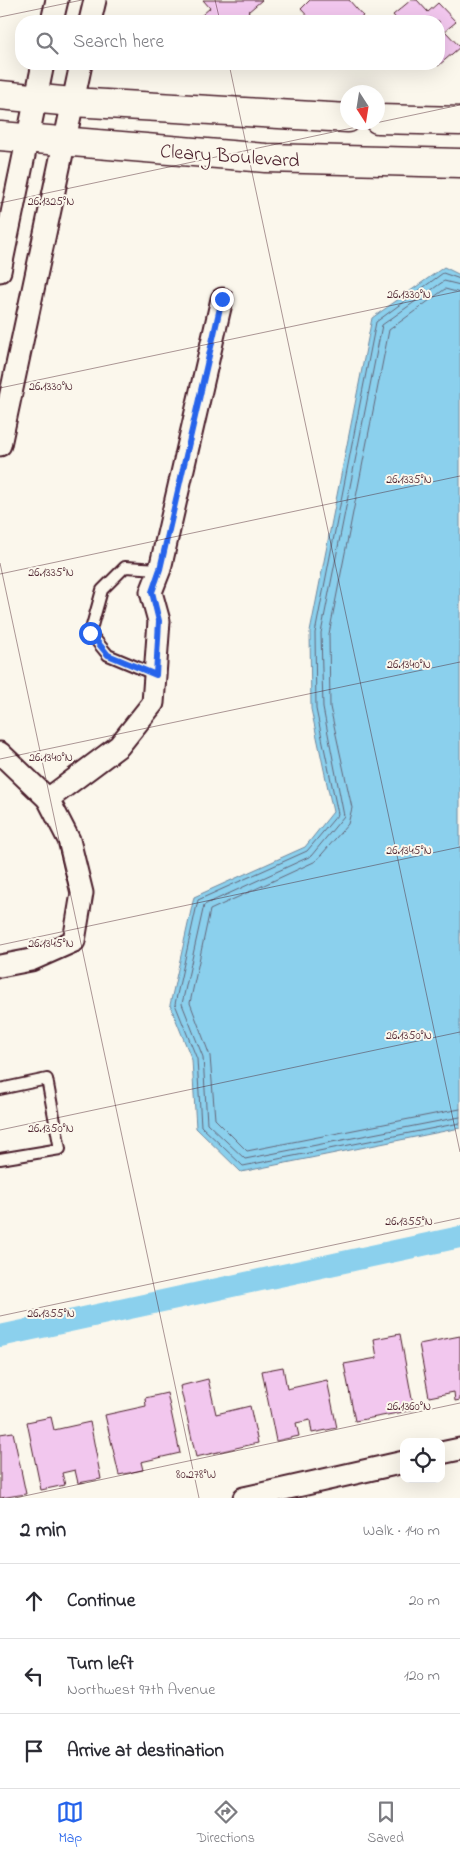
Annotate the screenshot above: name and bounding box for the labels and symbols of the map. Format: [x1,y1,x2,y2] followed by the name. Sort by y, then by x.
[340,85,385,130] north arrow
[159,138,301,177] street label: Cleary Boulevard
[28,193,74,211] text: 26.1325°N
[387,286,431,304] text: 26.1330°N
[211,288,234,311] route end
[29,378,73,396] text: 26.1330°N
[386,471,432,489] text: 26.1335°N
[28,564,74,582] text: 26.1335°N
[79,622,102,645] route start
[387,656,431,674] text: 26.1340°N
[29,749,73,767] text: 26.1340°N
[386,842,432,860] text: 26.1345°N
[28,935,74,953] text: 26.1345°N
[386,1027,432,1045] text: 26.1350°N
[28,1120,74,1138] text: 26.1350°N
[385,1213,433,1231] text: 26.1355°N
[27,1305,75,1323] text: 26.1355°N
[387,1398,431,1416] text: 26.1360°N
[176,1466,216,1484] text: 80.278°W

